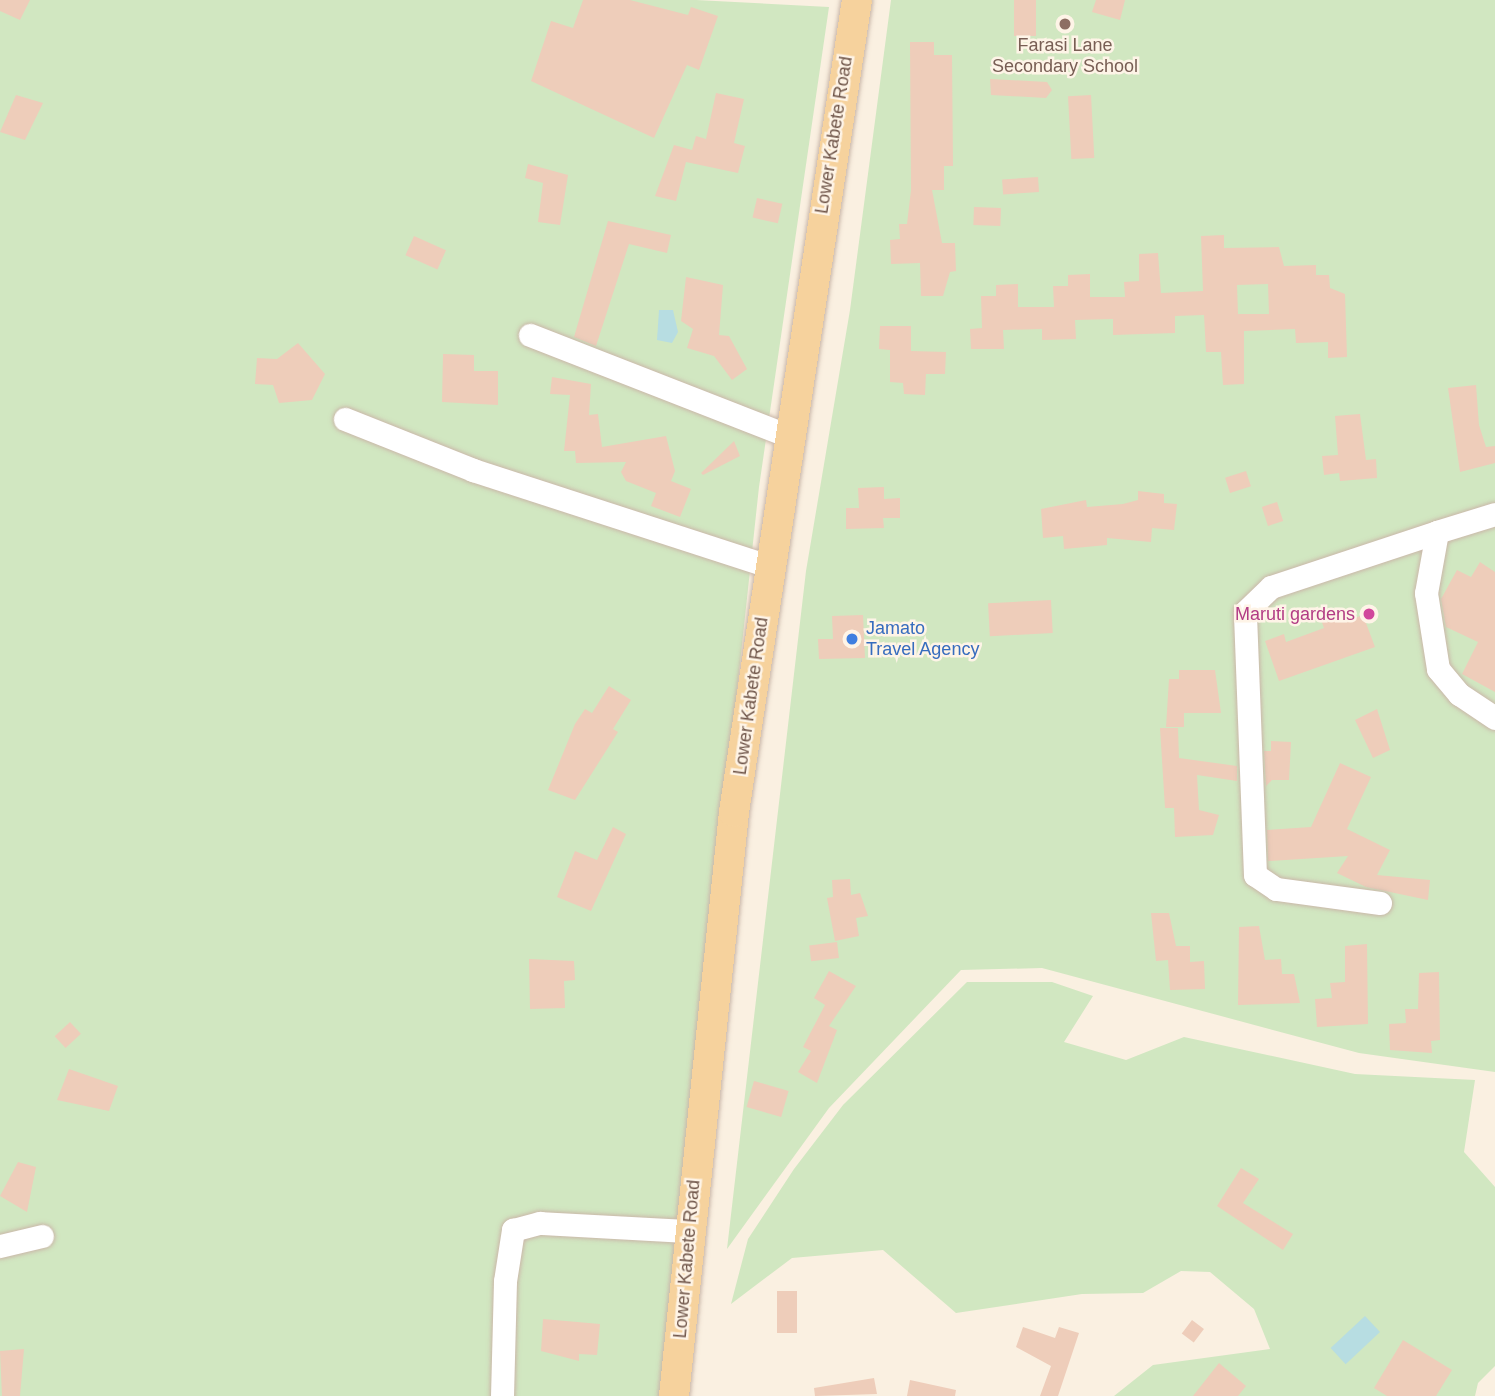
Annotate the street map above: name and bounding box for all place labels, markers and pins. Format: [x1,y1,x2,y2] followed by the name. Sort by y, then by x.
[1057,16,1073,32] marker: Farasi Lane Secondary School
[992,35,1138,78] place label: Farasi Lane Secondary School
[1235,603,1355,625] place label: Maruti gardens
[1361,606,1377,622] marker: Maruti gardens
[866,618,980,660] place label: Jamato Travel Agency
[844,631,860,647] marker: Jamato Travel Agency

